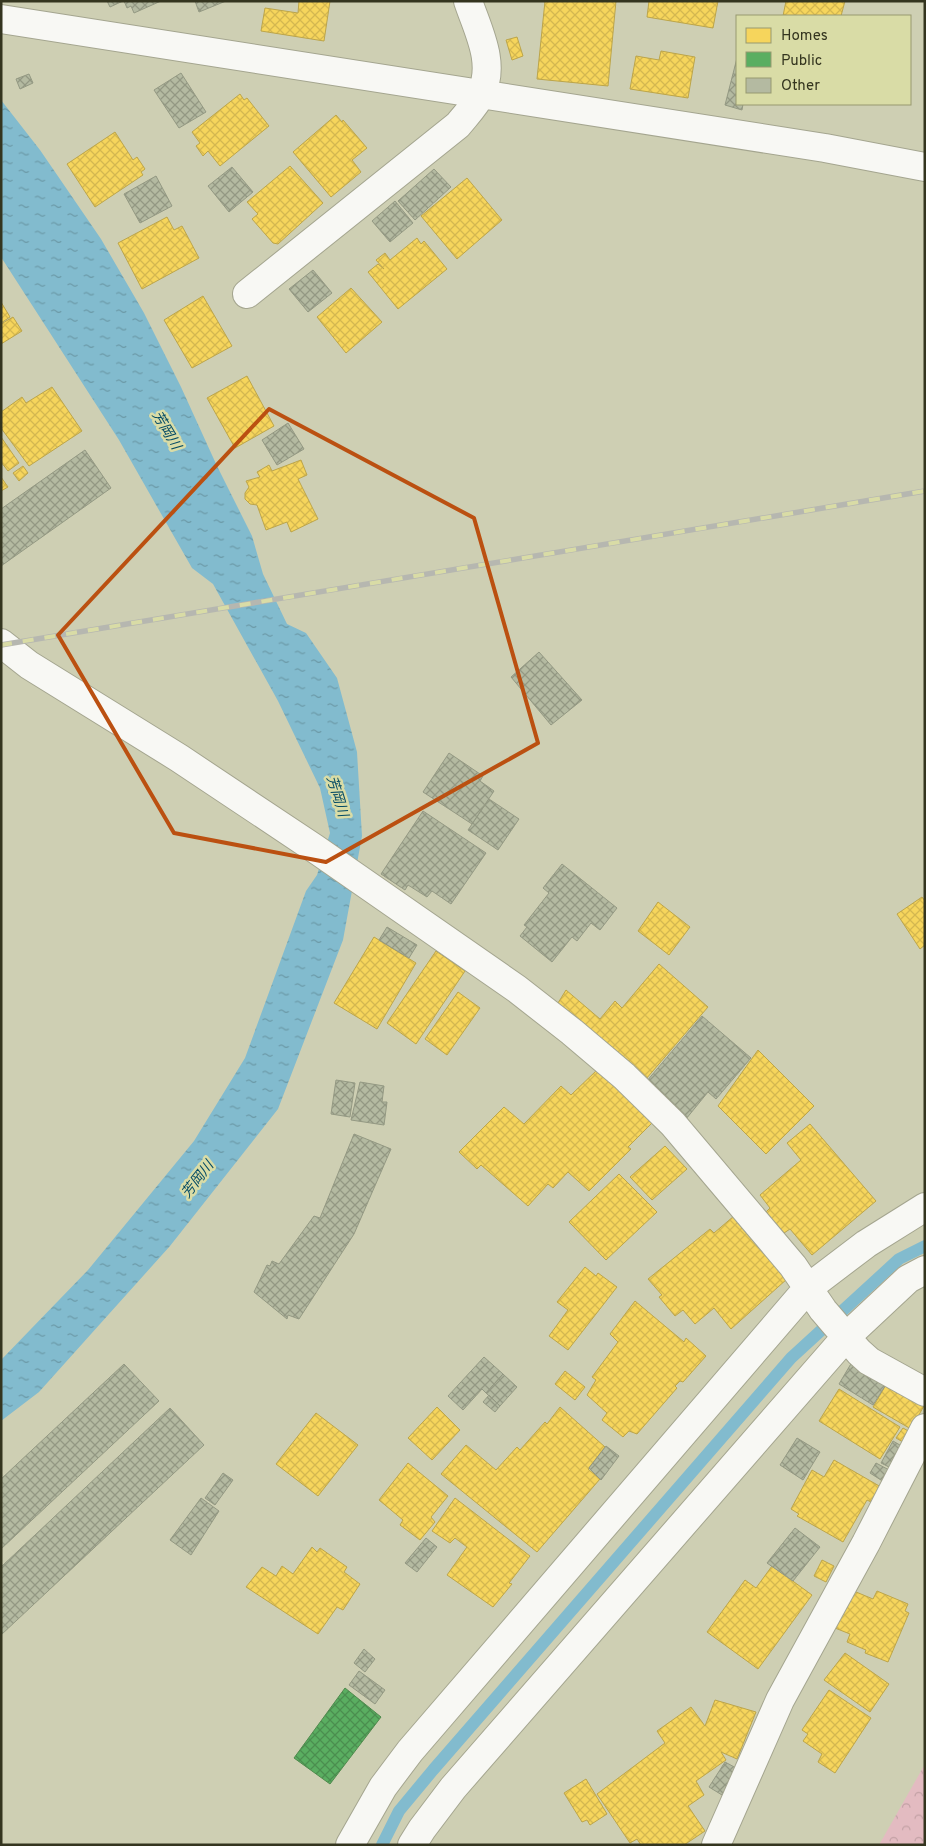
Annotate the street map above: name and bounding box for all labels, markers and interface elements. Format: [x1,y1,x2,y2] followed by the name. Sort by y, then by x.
[736,15,911,105] legend
[781,27,828,46] text: Homes
[781,52,822,71] text: Public
[781,77,820,96] text: Other
[148,408,185,455] water label: 芳岡川
[322,774,351,821] water label: 芳岡川
[179,1157,219,1202] water label: 芳岡川

